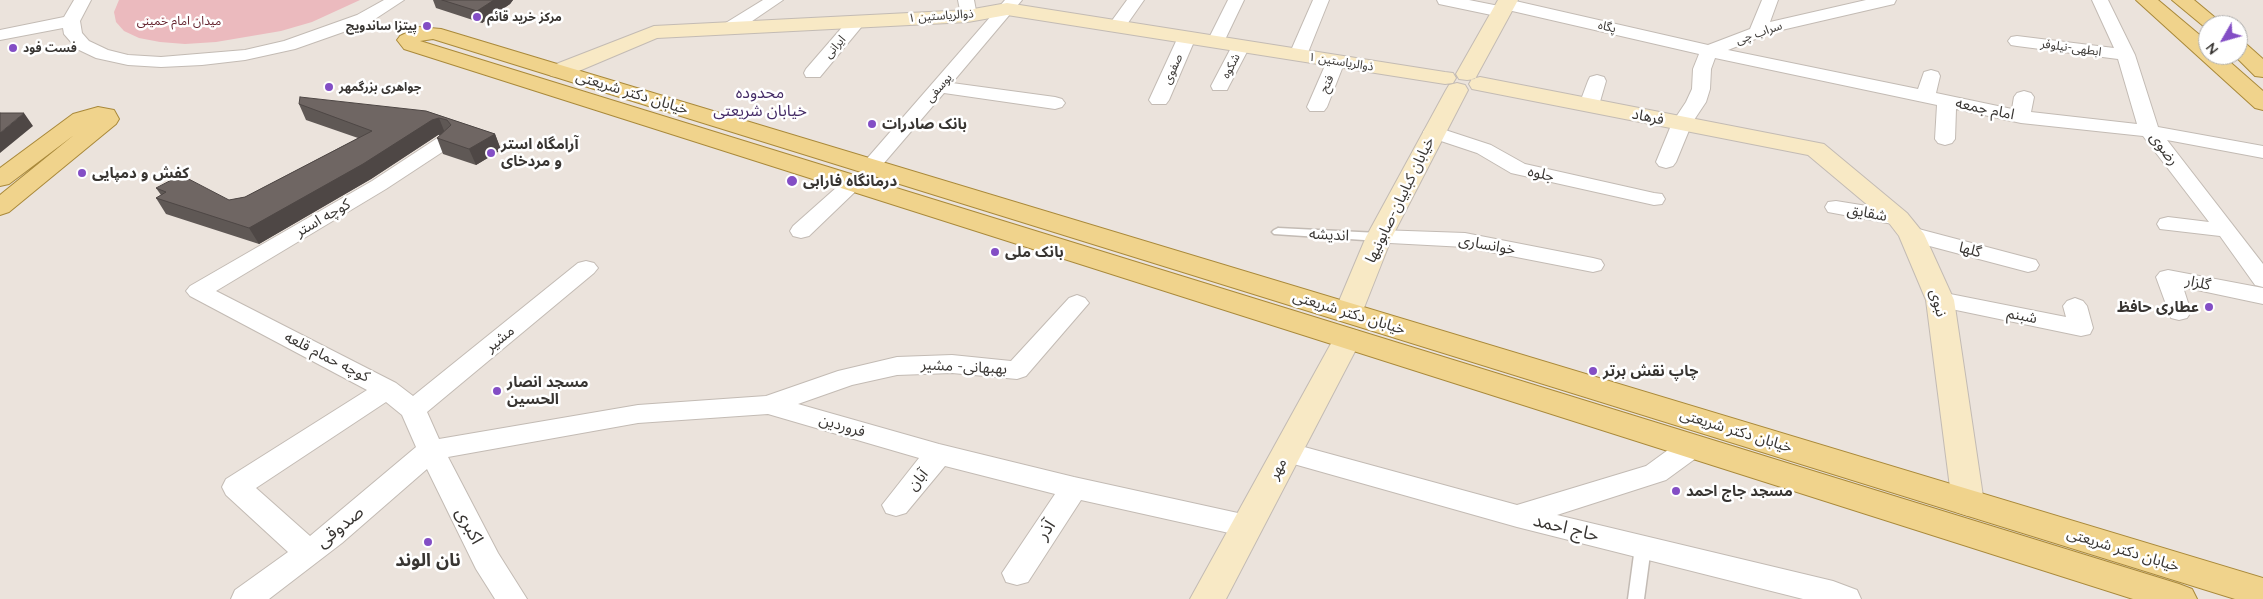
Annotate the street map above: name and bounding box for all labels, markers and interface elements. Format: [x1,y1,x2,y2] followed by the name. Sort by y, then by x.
[908,7,974,25] street label: ذوالریاستین ۱
[487,10,562,24] place label: مرکز خرید قائم
[471,11,483,23] marker: مرکز خرید قائم
[137,14,221,28] park label: میدان امام خمینی
[2198,15,2248,65] north arrow
[1597,18,1617,36] street label: پگاه
[1734,18,1784,48] street label: سراب چی
[346,19,417,33] place label: پیتزا ساندویچ
[421,20,433,32] marker: پیتزا ساندویچ
[821,33,849,61] street label: ایرانی
[2040,37,2102,59] street label: ابطهی-نیلوفر
[2202,39,2222,58] text: N
[23,41,77,55] place label: فست فود
[7,42,19,54] marker: فست فود
[1307,50,1375,74] street label: ذوالریاستین ۱
[1219,51,1243,81] street label: شکوه
[1160,52,1186,86] street label: صفوی
[574,67,690,119] street label: خیابان دکتر شریعتی
[923,71,955,105] street label: یوسفی
[1317,73,1337,95] street label: فتح
[339,80,421,94] place label: جواهری بزرگمهر
[323,81,335,93] marker: جواهری بزرگمهر
[713,83,807,121] district label: محدوده خیابان شریعتی
[1954,94,2016,124] street label: امام جمعه
[1630,105,1666,129] street label: فرهاد
[882,115,967,133] place label: بانک صادرات
[866,118,878,130] marker: بانک صادرات
[2146,129,2182,169] street label: رضوی
[1362,134,1438,266] street label: خیابان کبابیان-صابونیها
[501,135,579,170] place label: آرامگاه استر و مردخای
[485,147,497,159] marker: آرامگاه استر و مردخای
[1526,162,1556,186] street label: جلوه
[92,164,189,182] place label: کفش و دمپایی
[76,167,88,179] marker: کفش و دمپایی
[803,172,897,190] place label: درمانگاه فارابی
[785,174,799,188] marker: درمانگاه فارابی
[292,195,354,241] street label: کوچه استر
[1846,201,1888,225] street label: شقایق
[1309,225,1349,245] street label: اندیشه
[1457,231,1517,259] street label: خوانساری
[1957,238,1983,262] street label: گلها
[1005,243,1064,261] place label: بانک ملی
[989,246,1001,258] marker: بانک ملی
[2184,272,2212,294] street label: گلزار
[1291,287,1407,339] street label: خیابان دکتر شریعتی
[1926,287,1950,319] street label: نبوی
[2117,298,2199,316] place label: عطاری حافظ
[2203,301,2215,313] marker: عطاری حافظ
[2005,304,2039,328] street label: شبنم
[482,322,518,356] street label: مشیر
[281,328,373,386] street label: کوچه حمام قلعه
[921,356,1007,378] street label: بهبهانی- مشیر
[1603,362,1698,380] place label: چاپ نقش برتر
[1587,365,1599,377] marker: چاپ نقش برتر
[507,373,588,408] place label: مسجد انصار الحسین
[491,385,503,397] marker: مسجد انصار الحسین
[1678,405,1794,457] street label: خیابان دکتر شریعتی
[817,411,867,441] street label: فروردین
[1265,455,1291,483] street label: مهر
[904,466,932,494] street label: آبان
[1686,482,1793,500] place label: مسجد جاج احمد
[1670,485,1682,497] marker: مسجد جاج احمد
[312,501,368,553] street label: صدوقی
[450,504,488,548] street label: اکبری
[1531,509,1601,547] street label: حاج احمد
[1032,516,1060,544] street label: آذر
[2065,524,2181,576] street label: خیابان دکتر شریعتی
[422,536,434,548] marker: نان الوند
[395,550,461,572] place label: نان الوند

